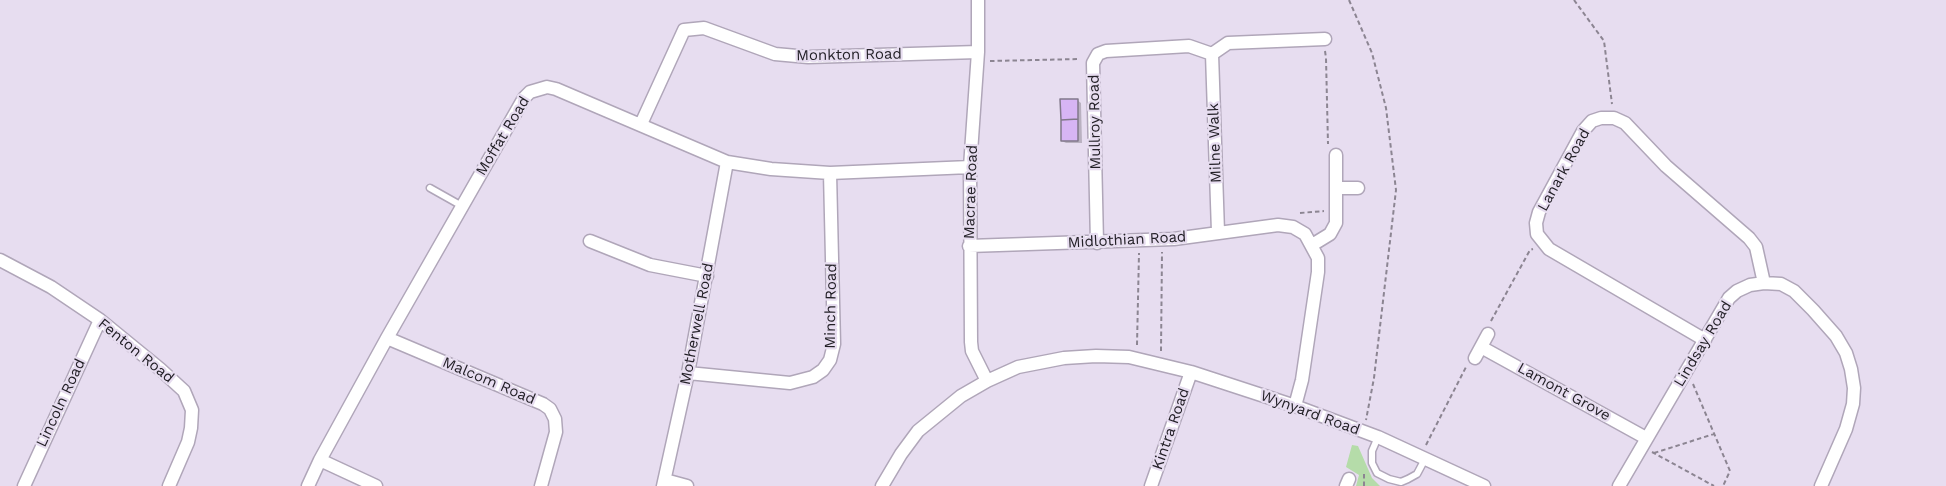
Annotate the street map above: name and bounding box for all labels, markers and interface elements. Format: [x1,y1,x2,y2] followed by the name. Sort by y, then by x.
[796,45,902,65] street label: Monkton Road
[1085,74,1105,170] street label: Mullroy Road
[472,93,534,179] street label: Moffat Road
[1205,103,1225,183] street label: Milne Walk
[1534,126,1594,214] street label: Lanark Road
[960,145,982,239] street label: Macrae Road
[1067,228,1187,252] street label: Midlothian Road
[676,262,718,386] street label: Motherwell Road
[821,263,841,349] street label: Minch Road
[1670,298,1736,390] street label: Lindsay Road
[94,315,178,387] street label: Fenton Road
[440,353,538,409] street label: Malcom Road
[33,356,89,450] street label: Lincoln Road
[1514,359,1614,425] street label: Lamont Grove
[1149,386,1193,472] street label: Kintra Road
[1258,387,1362,439] street label: Wynyard Road

